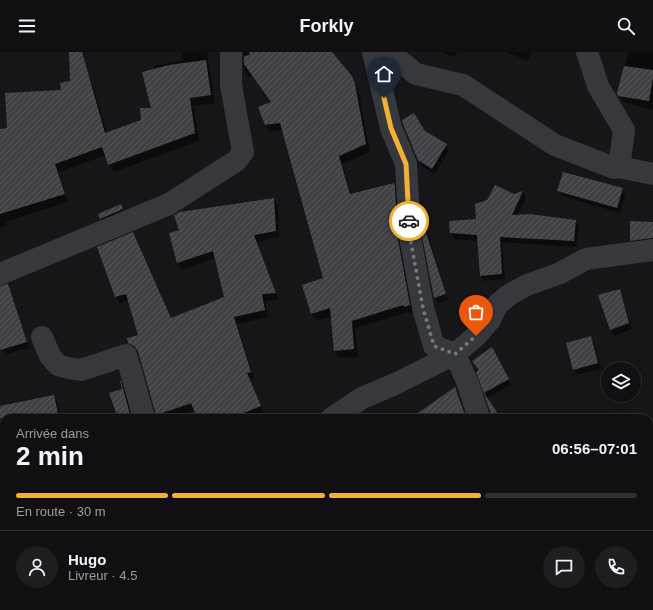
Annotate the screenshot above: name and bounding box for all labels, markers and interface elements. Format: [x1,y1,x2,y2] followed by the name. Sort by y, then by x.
[16,15,38,37] icon: menu
[615,15,637,37] icon: search
[299,16,354,36] text: Forkly
[367,57,401,98] pin
[373,63,395,85] icon: home
[389,201,429,241] courier
[398,210,420,232] icon: car
[459,295,493,336] pin
[465,301,487,323] icon: bag
[601,362,641,402] map controls
[601,362,641,402] button: layers
[16,426,89,441] text: Arrivée dans
[552,440,637,457] text: 06:56–07:01
[16,441,84,471] text: 2 min
[16,504,106,519] text: En route · 30 m
[16,546,58,588] button: person
[543,546,585,588] button: chat
[595,546,637,588] button: phone
[68,551,106,568] text: Hugo
[68,568,137,583] text: Livreur · 4.5

